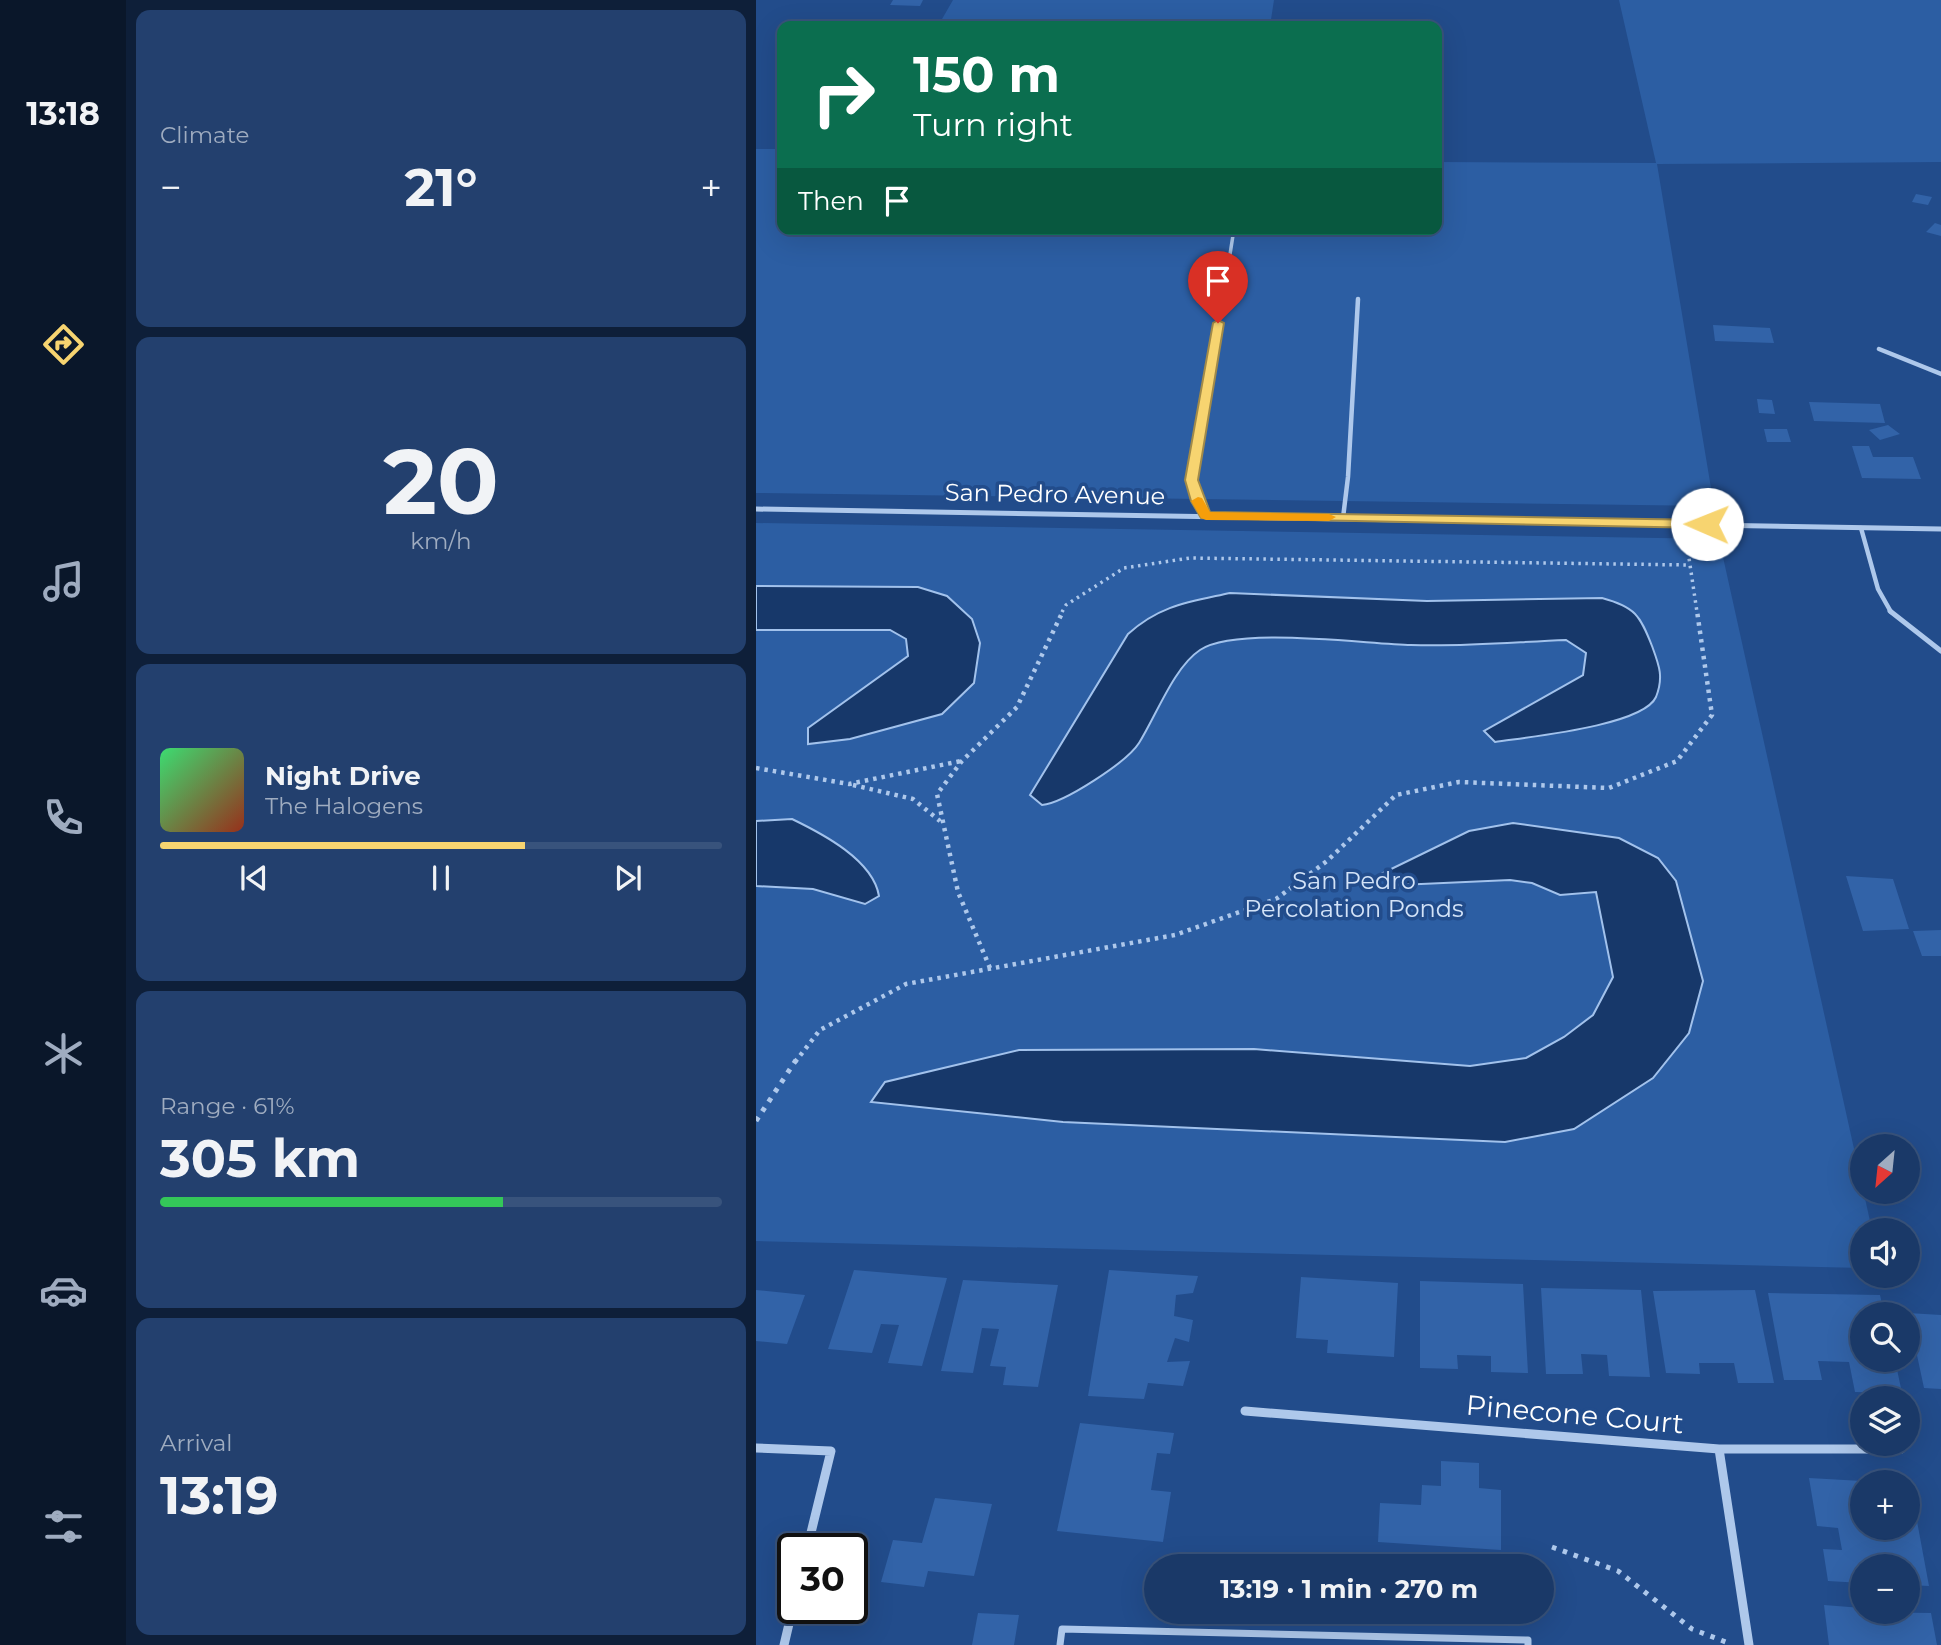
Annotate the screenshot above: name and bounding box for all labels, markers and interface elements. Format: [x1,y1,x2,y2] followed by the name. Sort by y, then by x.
[913,45,1060,104] text: 150 m
[798,49,889,140] icon: right
[26,94,100,133] text: 13:18
[913,105,1073,144] text: Turn right
[160,121,249,149] text: Climate
[405,156,477,219] text: 21°
[160,164,182,211] text: −
[700,164,722,211] text: +
[878,182,916,220] icon: arrive
[798,185,864,217] text: Then
[1188,251,1248,323] pin
[1199,262,1237,300] icon: arrive
[39,320,88,369] icon: directions
[383,426,499,537] text: 20
[945,478,1165,510] street label: San Pedro Avenue
[1670,487,1744,561] position arrow
[410,527,472,555] text: km/h
[39,557,88,606] icon: music
[265,760,421,792] text: Night Drive
[265,792,423,820] text: The Halogens
[39,793,88,842] icon: phone
[235,859,273,897] icon: previous
[422,859,460,897] icon: pause
[609,859,647,897] icon: next
[1244,866,1464,923] park label: San Pedro Percolation Ponds
[39,1029,88,1078] icon: climate
[160,1092,295,1120] text: Range · 61%
[160,1127,360,1190] text: 305 km
[1850,1134,1920,1204] north arrow
[1850,1134,1920,1624] map controls
[1850,1218,1920,1288] button: sound
[39,1266,88,1315] icon: car
[1850,1302,1920,1372] button: search
[1850,1386,1920,1456] button: layers
[1465,1388,1685,1440] street label: Pinecone Court
[160,1429,233,1457] text: Arrival
[160,1464,278,1527] text: 13:19
[1850,1470,1920,1540] button: +
[39,1502,88,1551] icon: filters
[777,1533,868,1624] speed limit sign: 30
[1850,1554,1920,1624] button: −
[1220,1573,1478,1605] text: 13:19 · 1 min · 270 m

